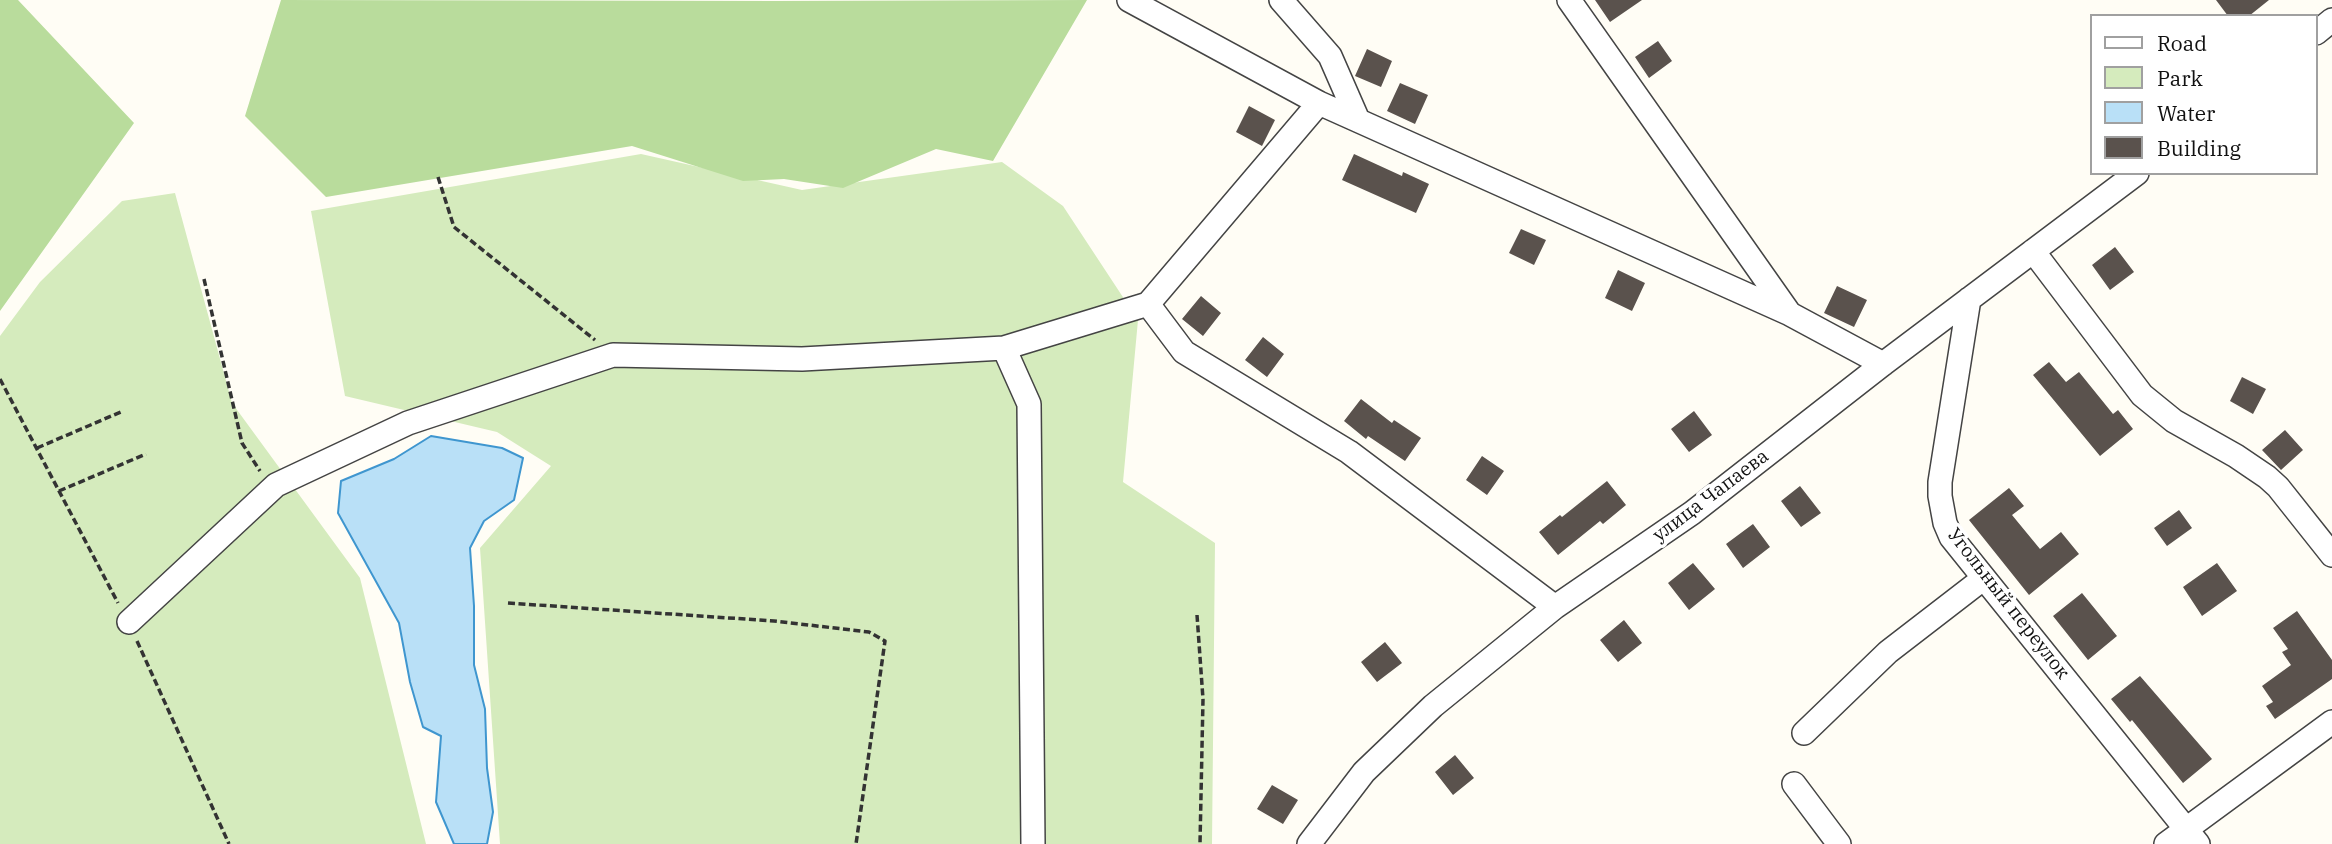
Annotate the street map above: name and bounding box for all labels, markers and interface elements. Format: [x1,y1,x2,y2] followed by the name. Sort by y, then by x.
[2090,14,2318,175] legend
[2157,29,2207,57] text: Road
[2157,64,2203,92] text: Park
[2157,99,2215,127] text: Water
[2157,134,2241,162] text: Building
[1649,445,1773,547] street label: улица Чапаева
[1942,524,2074,684] street label: Угольный переулок

